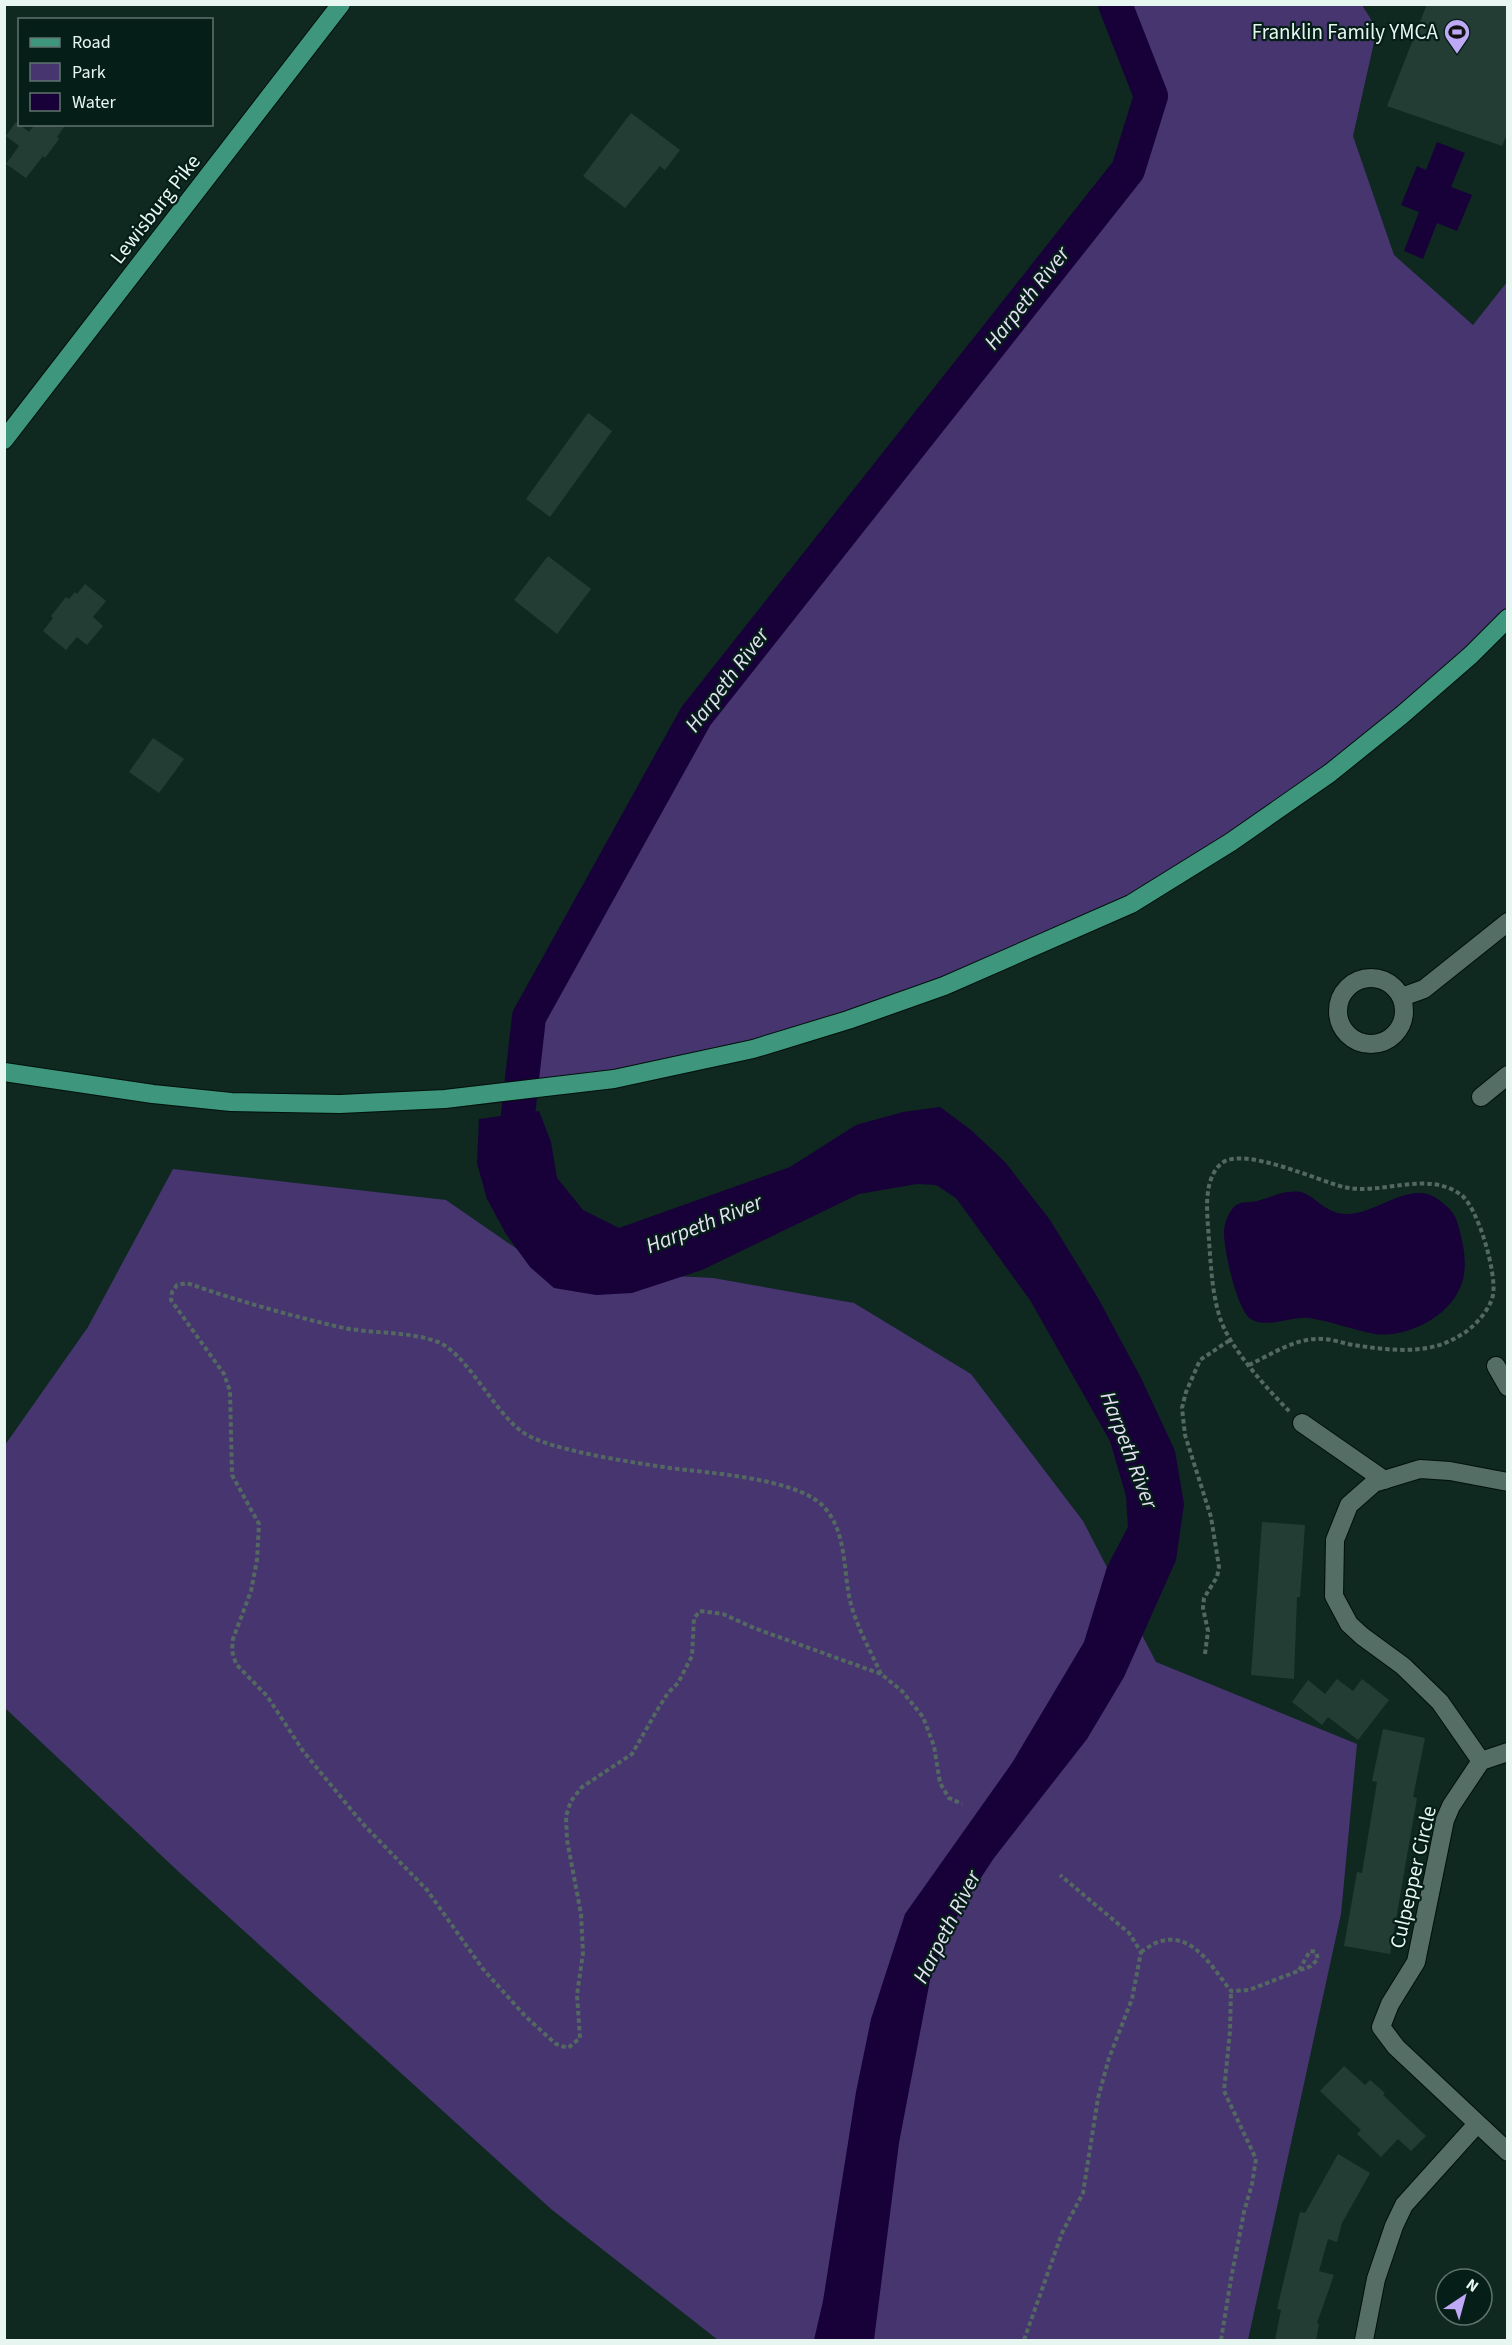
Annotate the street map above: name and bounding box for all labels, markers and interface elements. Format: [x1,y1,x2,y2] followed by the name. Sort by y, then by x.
[1252,17,1439,47] place label: Franklin Family YMCA
[1442,17,1472,55] sports icon: Franklin Family YMCA
[18,18,213,126] legend
[72,30,111,55] text: Road
[72,60,106,85] text: Park
[72,90,116,115] text: Water
[103,148,207,270] street label: Lewisburg Pike
[976,238,1078,356] water label: Harpeth River
[677,620,778,739] water label: Harpeth River
[641,1186,769,1262] water label: Harpeth River
[1092,1387,1167,1515] water label: Harpeth River
[1382,1803,1444,1951] street label: Culpepper Circle
[905,1863,990,1989] water label: Harpeth River
[1434,2267,1494,2327] north arrow
[1461,2274,1483,2298] text: N

